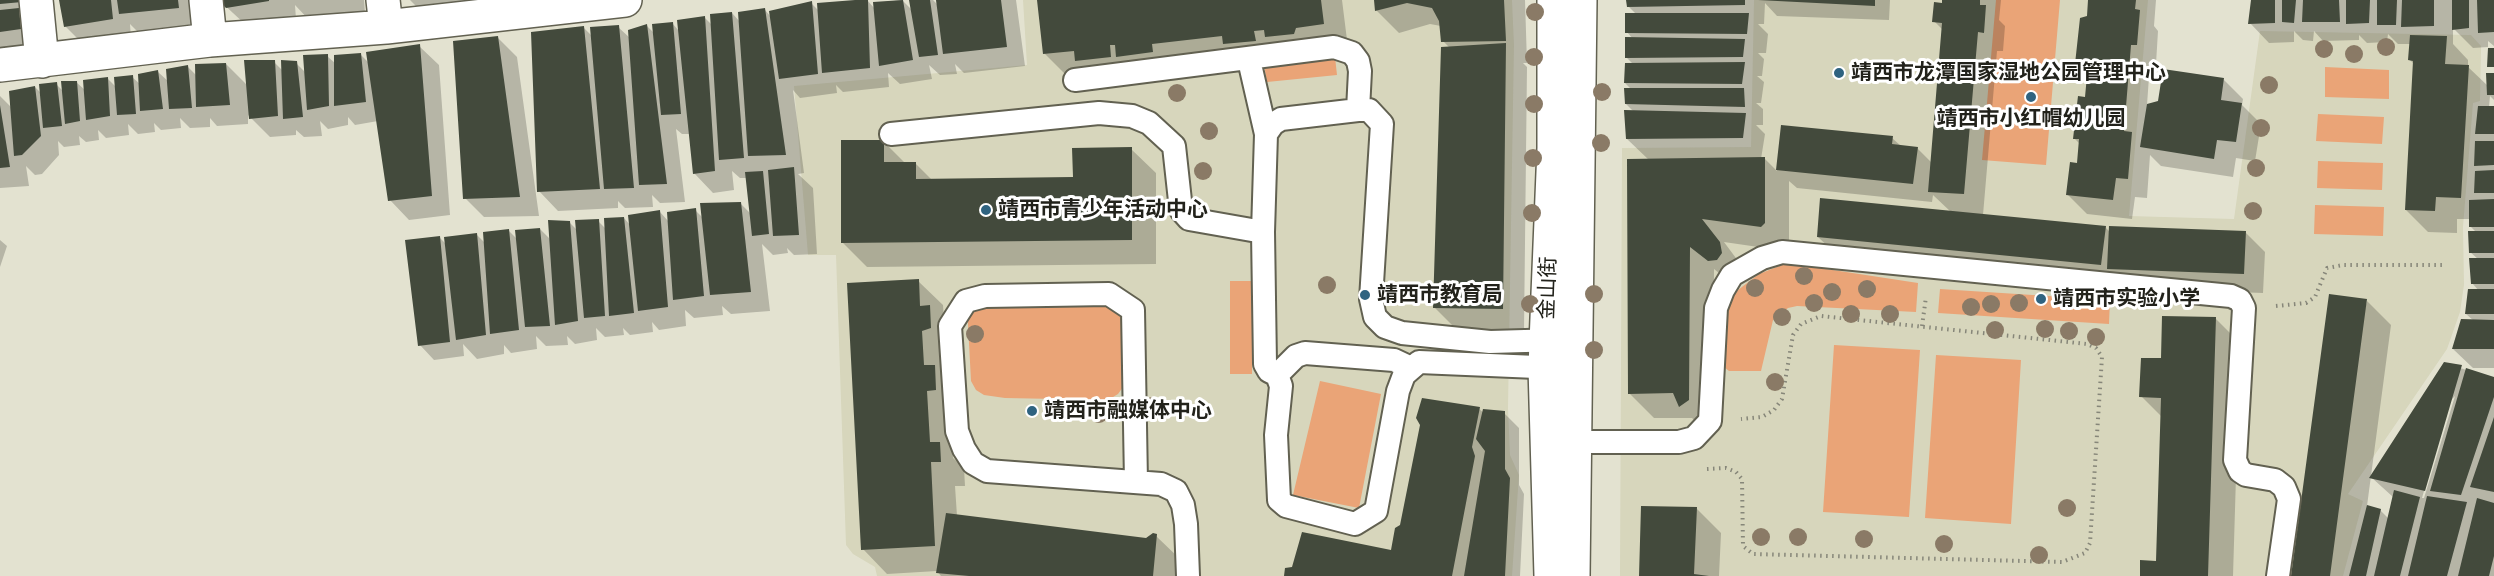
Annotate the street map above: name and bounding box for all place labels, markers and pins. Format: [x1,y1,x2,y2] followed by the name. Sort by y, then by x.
[1851,60,2166,86] place label: 靖西市龙潭国家湿地公园管理中心
[1832,66,1846,80] marker: 靖西市龙潭国家湿地公园管理中心
[2024,90,2038,104] marker: 靖西市小红帽幼儿园
[1937,106,2125,132] place label: 靖西市小红帽幼儿园
[998,197,1208,223] place label: 靖西市青少年活动中心
[979,203,993,217] marker: 靖西市青少年活动中心
[1377,282,1503,308] place label: 靖西市教育局
[2053,286,2200,312] place label: 靖西市实验小学
[1358,288,1372,302] marker: 靖西市教育局
[2034,292,2048,306] marker: 靖西市实验小学
[1044,398,1212,424] place label: 靖西市融媒体中心
[1025,404,1039,418] marker: 靖西市融媒体中心

